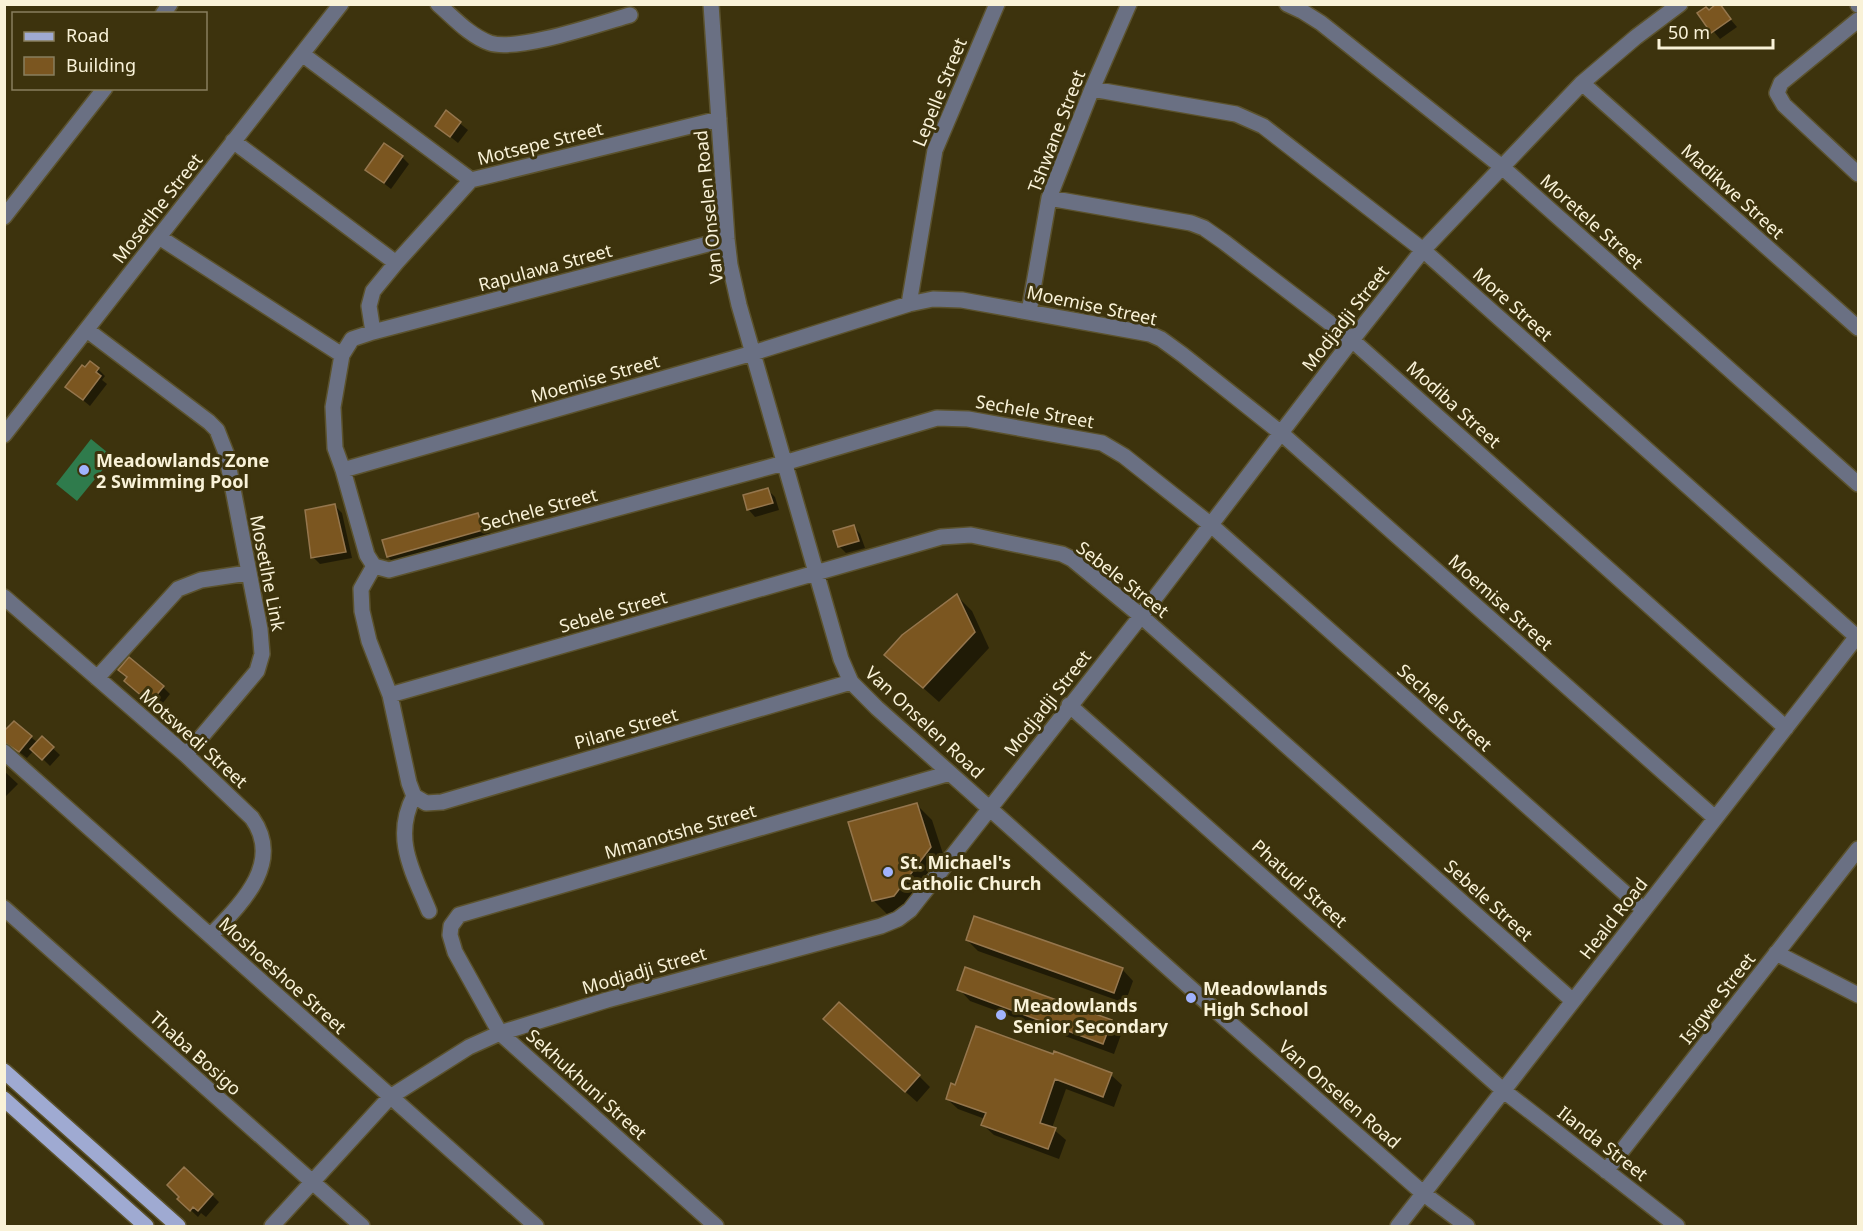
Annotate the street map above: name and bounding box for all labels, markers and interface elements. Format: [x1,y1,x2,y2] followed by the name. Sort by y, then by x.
[12,12,207,90] legend
[1659,12,1773,50] scale bar
[1668,20,1710,44] text: 50 m
[66,23,109,47] text: Road
[906,34,972,150] street label: Lepelle Street
[66,53,136,77] text: Building
[1022,66,1091,196] street label: Tshwane Street
[475,116,606,170] street label: Motsepe Street
[688,129,728,285] street label: Van Onselen Road
[1676,138,1790,244] street label: Madikwe Street
[106,148,208,268] street label: Mosetlhe Street
[1535,168,1649,274] street label: Moretele Street
[476,237,615,296] street label: Rapulawa Street
[1296,260,1394,376] street label: Modjadji Street
[1468,262,1558,346] street label: More Street
[1025,279,1160,331] street label: Moemise Street
[528,348,662,408] street label: Moemise Street
[1402,355,1507,453] street label: Modiba Street
[974,389,1097,433] street label: Sechele Street
[96,448,269,493] place label: Meadowlands Zone 2 Swimming Pool
[77,463,91,477] marker: Meadowlands Zone 2 Swimming Pool
[478,482,600,536] street label: Sechele Street
[245,513,291,634] street label: Mosetlhe Link
[1072,535,1175,623] street label: Sebele Street
[1444,549,1559,656] street label: Moemise Street
[556,584,670,638] street label: Sebele Street
[998,645,1096,761] street label: Modjadji Street
[1392,658,1498,756] street label: Sechele Street
[860,661,990,783] street label: Van Onselen Road
[135,683,253,793] street label: Motswedi Street
[572,702,681,754] street label: Pilane Street
[601,798,759,864] street label: Mmanotshe Street
[1247,834,1353,933] street label: Phatudi Street
[900,850,1041,895] place label: St. Michael's Catholic Church
[1440,854,1539,946] street label: Sebele Street
[881,865,895,879] marker: St. Michael's Catholic Church
[1574,872,1652,964] street label: Heald Road
[214,911,352,1039] street label: Moshoeshoe Street
[579,941,709,999] street label: Modjadji Street
[1674,947,1761,1049] street label: Isigwe Street
[1203,976,1327,1021] place label: Meadowlands High School
[1184,991,1198,1005] marker: Meadowlands High School
[1013,993,1169,1038] place label: Meadowlands Senior Secondary
[145,1006,247,1100] street label: Thaba Bosigo
[994,1008,1008,1022] marker: Meadowlands Senior Secondary
[522,1023,653,1145] street label: Sekhukhuni Street
[1274,1034,1406,1154] street label: Van Onselen Road
[1553,1100,1653,1186] street label: Ilanda Street

